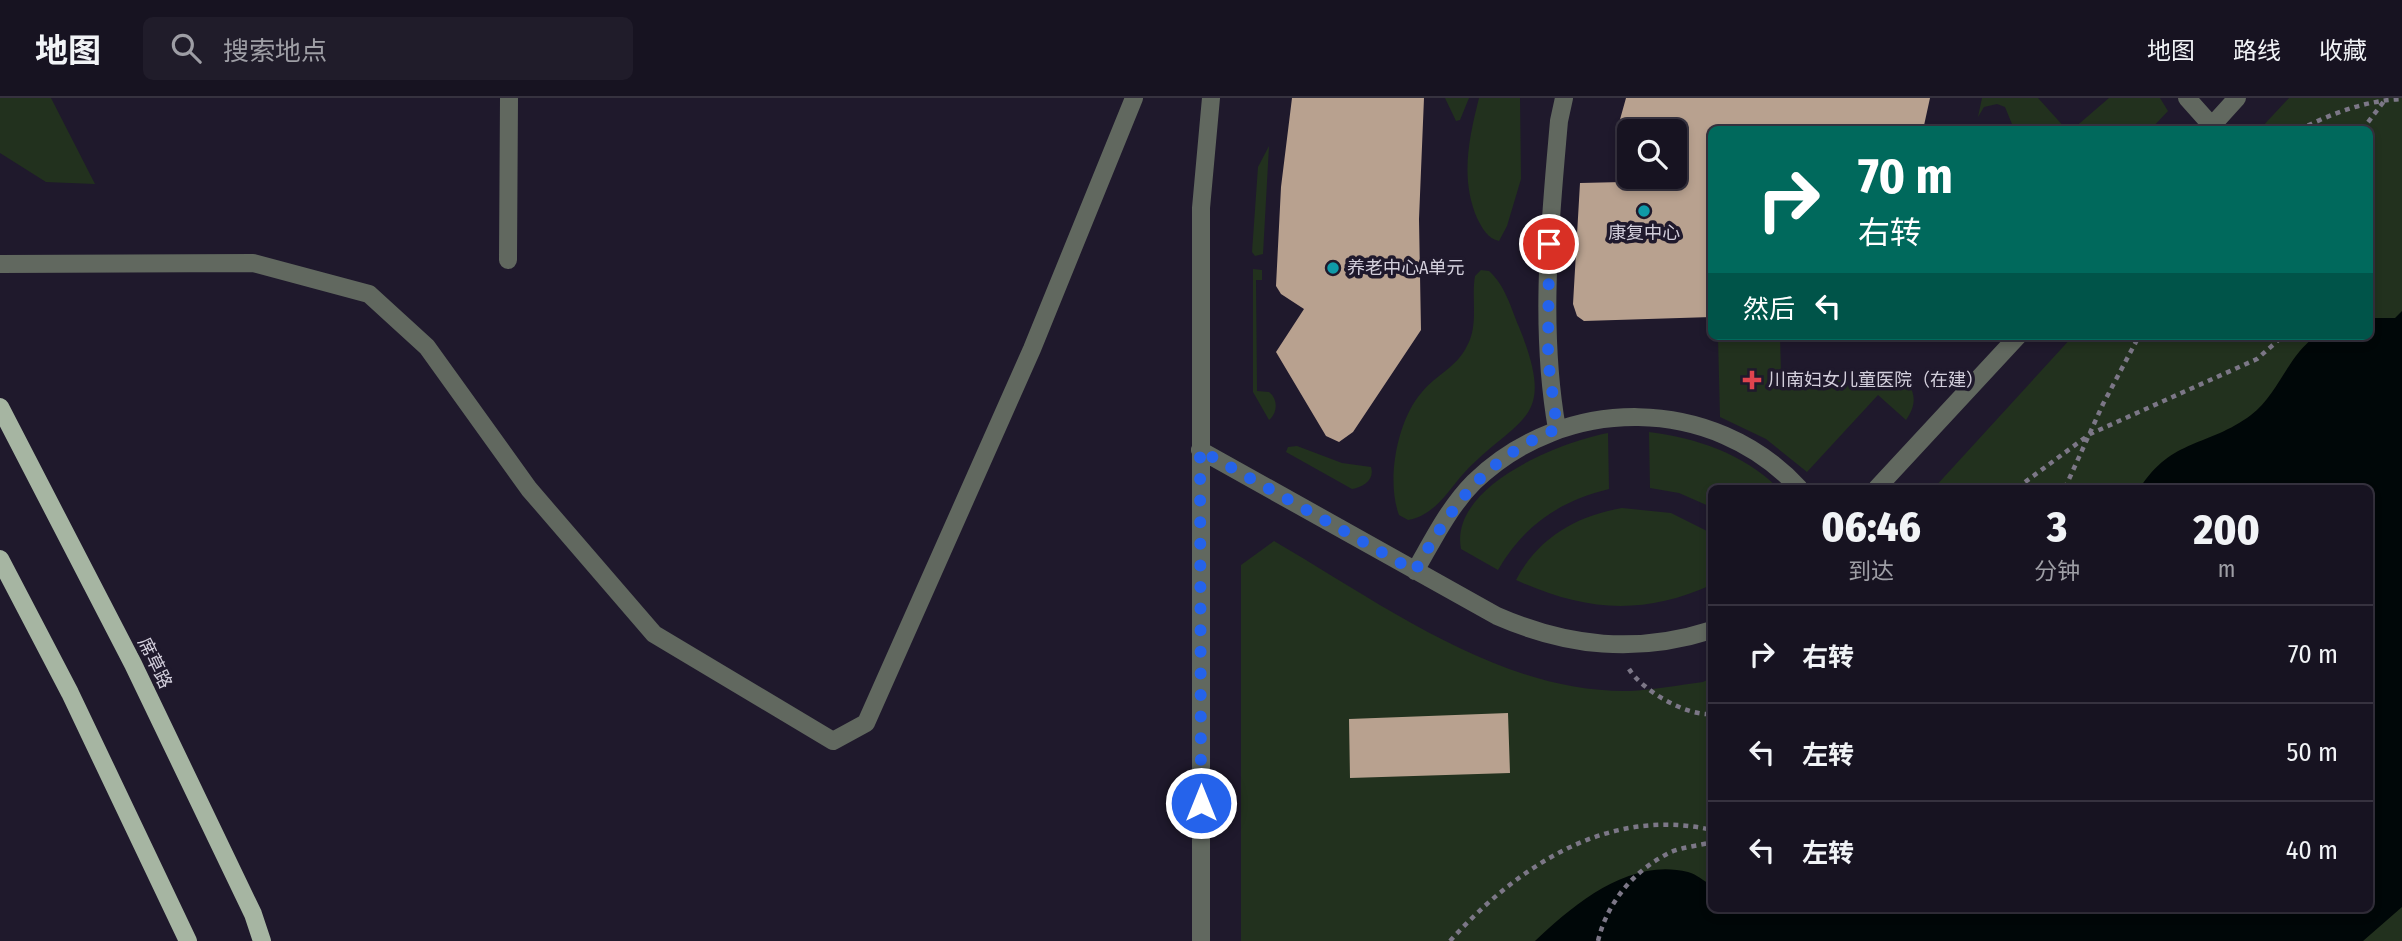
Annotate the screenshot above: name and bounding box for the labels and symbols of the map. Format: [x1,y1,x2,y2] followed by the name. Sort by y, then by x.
[1636,203,1652,219] marker: 康复中心
[1519,214,1579,274] pin
[1608,222,1680,244] place label: 康复中心
[1347,257,1464,279] place label: 养老中心A单元
[1325,260,1341,276] marker: 养老中心A单元
[1768,369,1984,391] place label: 川南妇女儿童医院（在建）
[1742,370,1762,390] marker: 川南妇女儿童医院（在建）
[133,634,177,692] street label: 席草路
[1164,766,1238,840] position arrow

